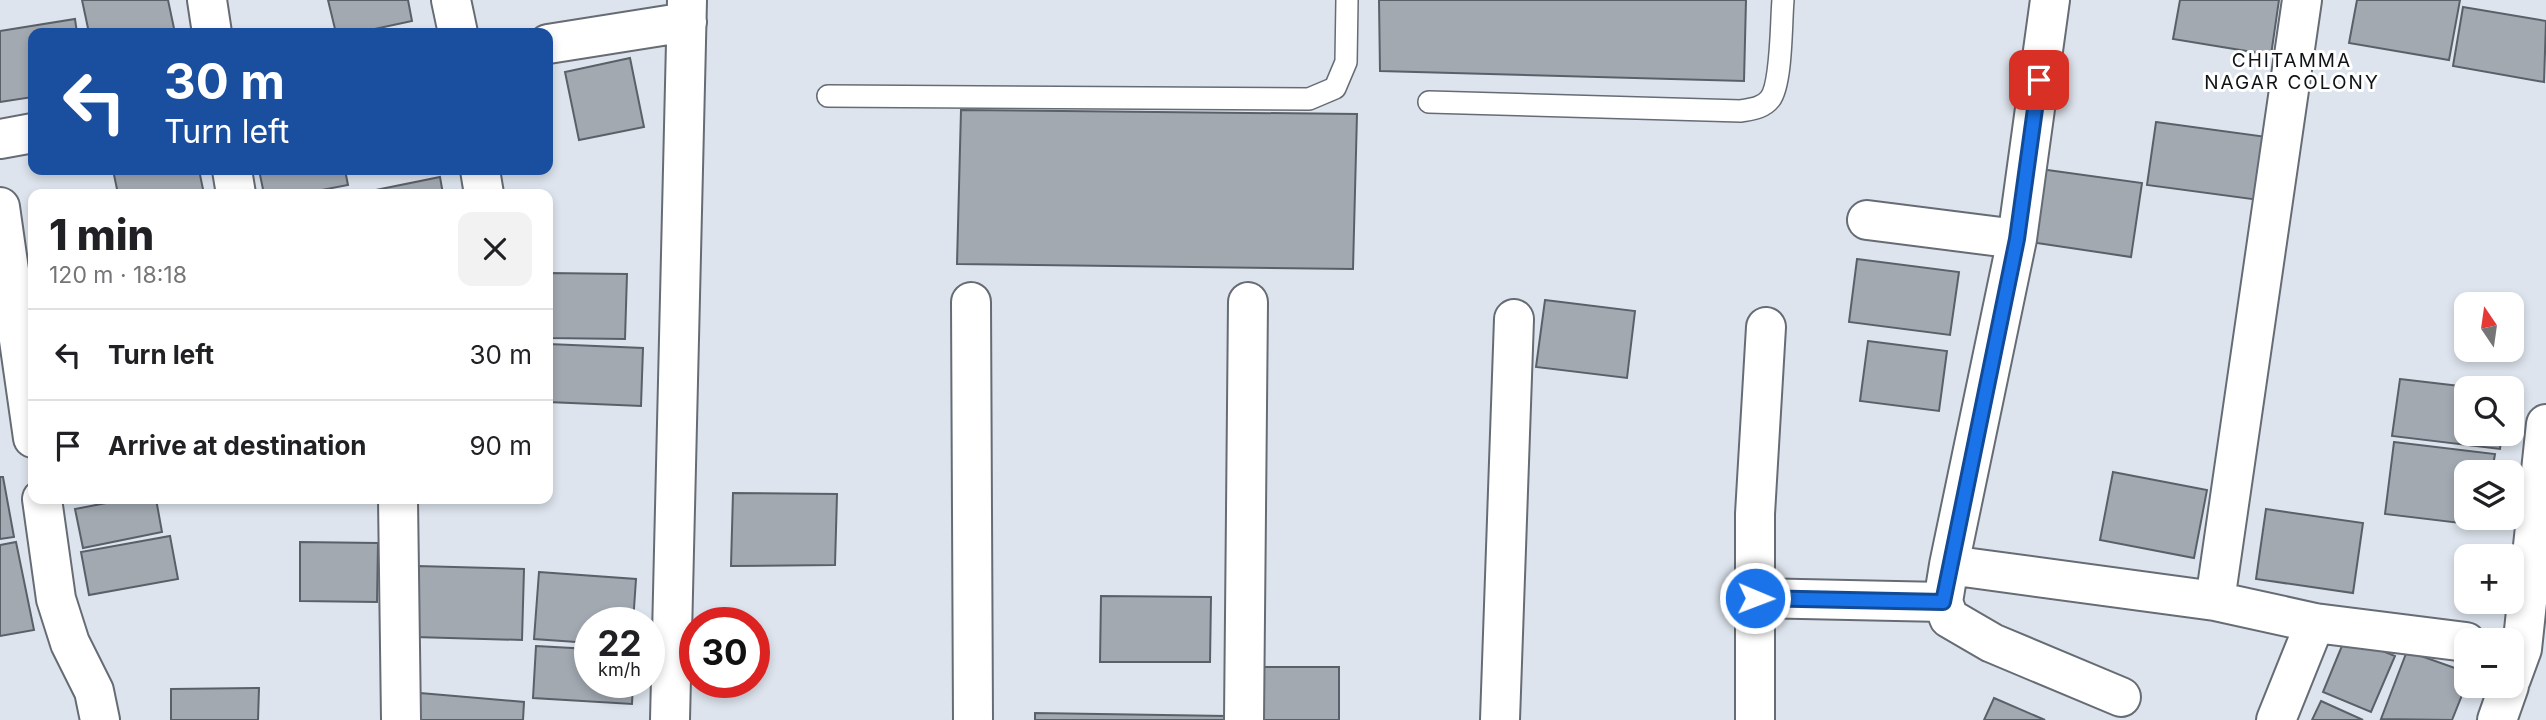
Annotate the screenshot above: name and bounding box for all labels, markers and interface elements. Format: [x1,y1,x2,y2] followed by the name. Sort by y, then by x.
[2204,49,2380,94] district label: CHITAMMA NAGAR COLONY
[2009,50,2069,110] pin
[164,52,285,111] text: 30 m
[49,56,140,147] icon: left
[2020,61,2058,99] icon: arrive
[164,112,289,151] text: Turn left
[49,209,154,260] text: 1 min
[458,212,532,286] button: close
[49,261,187,289] text: 120 m · 18:18
[2454,292,2524,362] north arrow
[2454,292,2524,698] map controls
[49,336,87,374] icon: left
[108,339,214,370] text: Turn left
[469,339,532,370] text: 30 m
[2454,376,2524,446] button: search
[49,427,87,465] icon: arrive
[108,430,367,461] text: Arrive at destination
[469,430,532,461] text: 90 m
[2454,460,2524,530] button: layers
[2454,544,2524,614] button: +
[1718,561,1792,635] position arrow
[679,607,770,698] speed limit sign: 30
[597,622,642,664] text: 22
[2454,628,2524,698] button: −
[598,659,641,680] text: km/h

